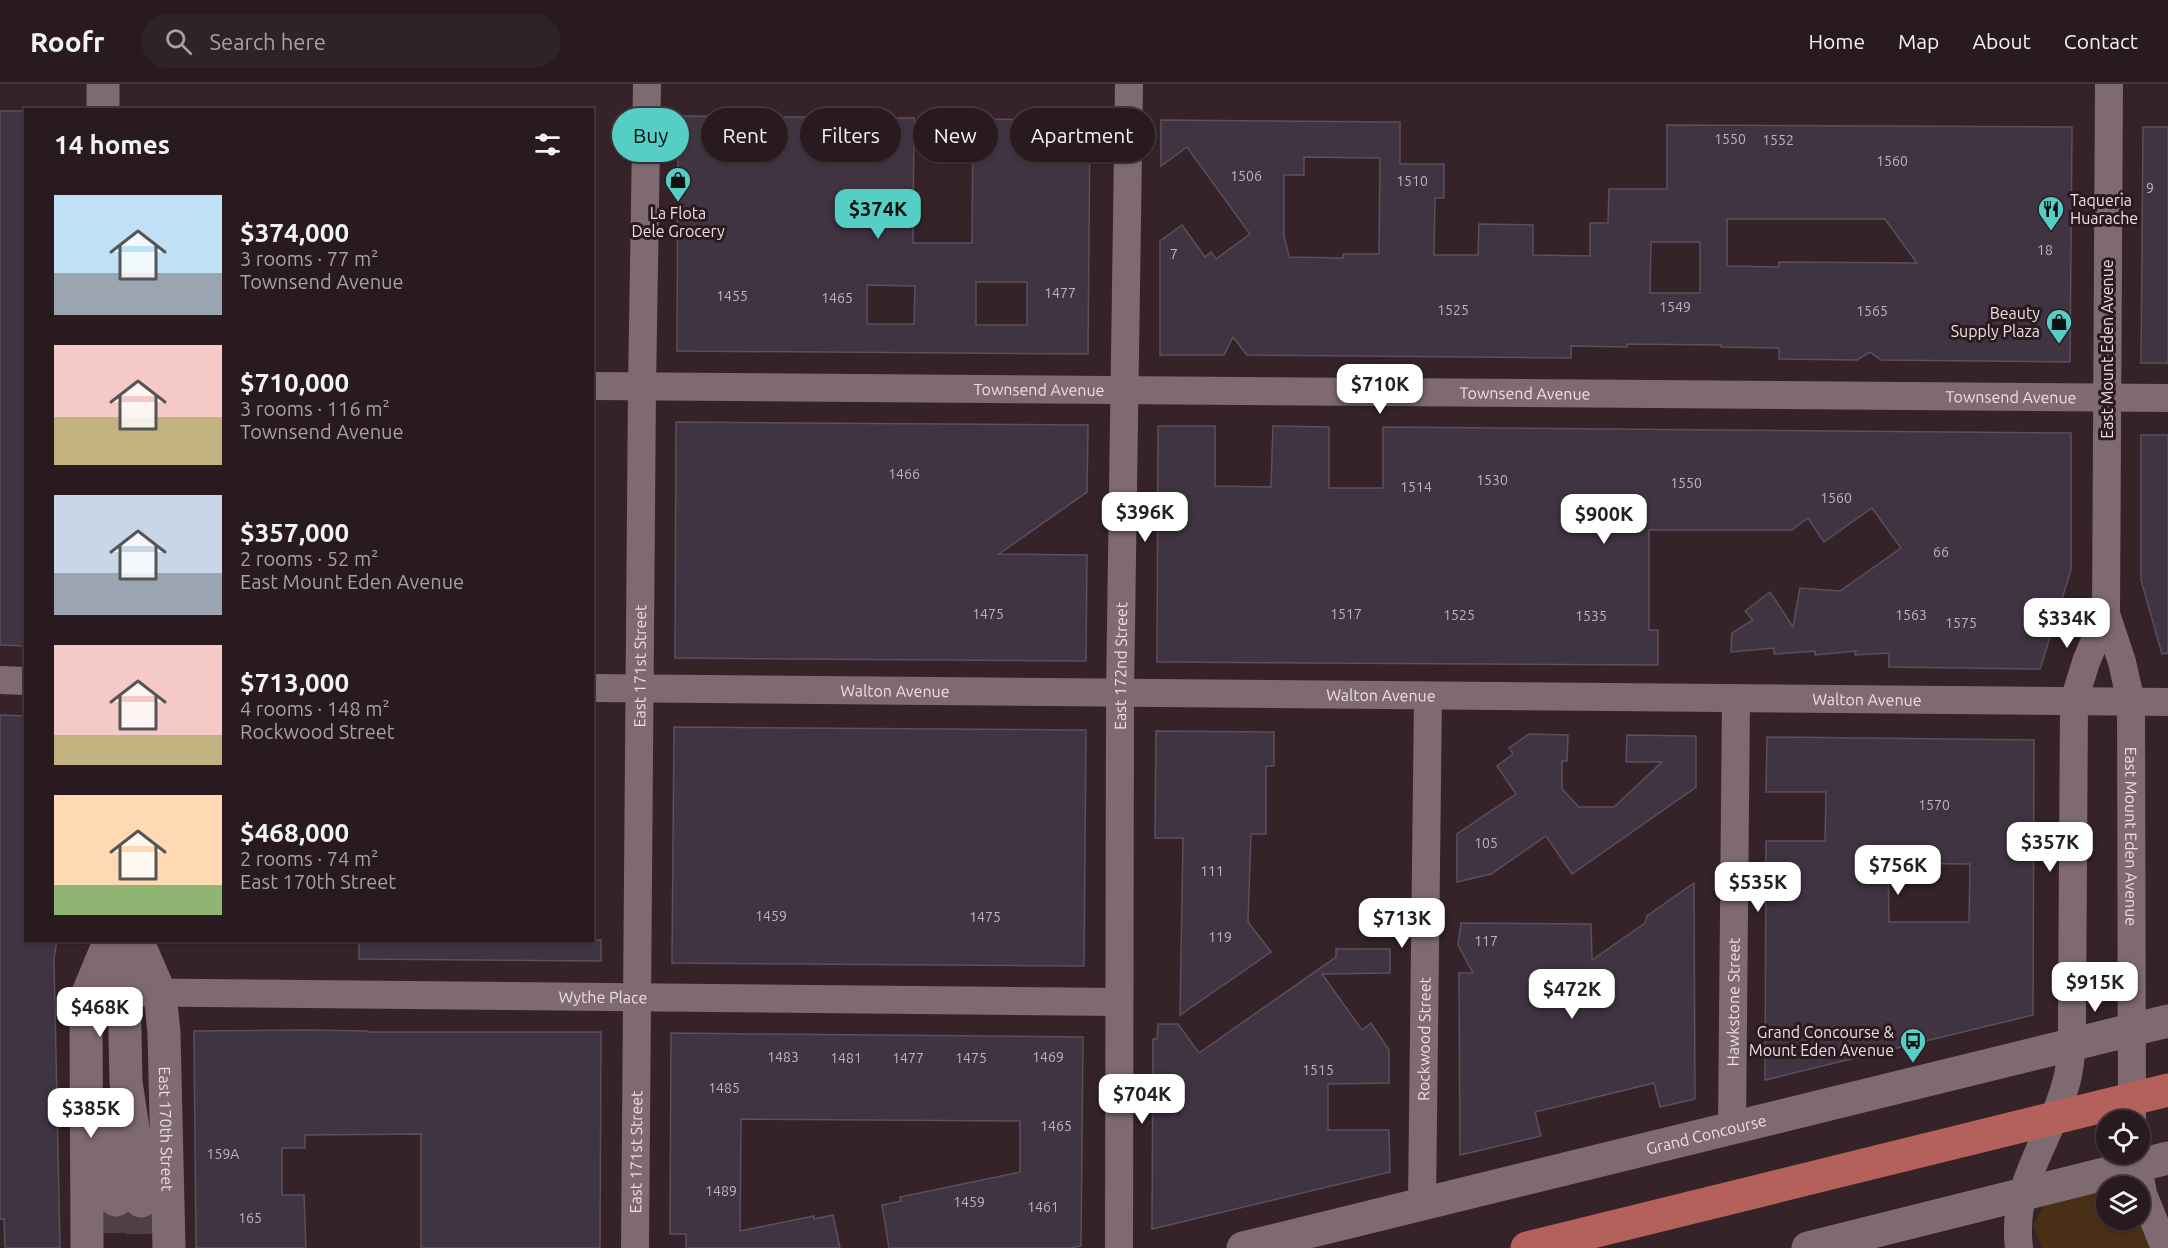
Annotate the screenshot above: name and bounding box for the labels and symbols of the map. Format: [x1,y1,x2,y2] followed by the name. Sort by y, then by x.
[1714,131,1746,147] house number: 1550
[1762,132,1794,148] house number: 1552
[1876,153,1908,169] house number: 1560
[663,165,693,203] shop icon: La Flota Dele Grocery
[1230,168,1262,184] house number: 1506
[1396,173,1428,189] house number: 1510
[2146,180,2154,196] house number: 9
[836,189,920,240] pin: $374K
[2070,191,2138,227] place label: Taqueria Huarache
[2036,194,2066,232] restaurant icon: Taqueria Huarache
[631,204,725,240] place label: La Flota Dele Grocery
[2037,242,2053,258] house number: 18
[1170,246,1178,262] house number: 7
[2098,259,2116,439] street label: East Mount Eden Avenue
[1044,285,1076,301] house number: 1477
[716,288,748,304] house number: 1455
[821,290,853,306] house number: 1465
[1659,299,1691,315] house number: 1549
[1437,302,1469,318] house number: 1525
[1856,303,1888,319] house number: 1565
[1951,304,2040,340] place label: Beauty Supply Plaza
[2044,307,2074,345] shop icon: Beauty Supply Plaza
[1338,364,1422,415] pin: $710K
[973,380,1105,399] street label: Townsend Avenue
[1459,384,1591,403] street label: Townsend Avenue
[1945,387,2077,406] street label: Townsend Avenue
[888,466,920,482] house number: 1466
[1476,472,1508,488] house number: 1530
[1670,475,1702,491] house number: 1550
[1400,479,1432,495] house number: 1514
[1820,490,1852,506] house number: 1560
[1103,492,1187,543] pin: $396K
[1562,494,1646,545] pin: $900K
[1933,544,1949,560] house number: 66
[2025,598,2109,649] pin: $334K
[1111,601,1130,730] street label: East 172nd Street
[630,604,649,728] street label: East 171st Street
[972,606,1004,622] house number: 1475
[1330,606,1362,622] house number: 1517
[1443,607,1475,623] house number: 1525
[1895,607,1927,623] house number: 1563
[1575,608,1607,624] house number: 1535
[1945,615,1977,631] house number: 1575
[840,681,950,700] street label: Walton Avenue
[1326,686,1436,704] street label: Walton Avenue
[1812,690,1922,709] street label: Walton Avenue
[2122,747,2141,926] street label: East Mount Eden Avenue
[1918,797,1950,813] house number: 1570
[2008,822,2092,873] pin: $357K
[1474,835,1498,851] house number: 105
[1856,845,1940,896] pin: $756K
[1716,862,1800,913] pin: $535K
[1200,863,1224,879] house number: 111
[1360,898,1444,949] pin: $713K
[755,908,787,924] house number: 1459
[969,909,1001,925] house number: 1475
[1208,929,1232,945] house number: 119
[1474,933,1498,949] house number: 117
[1724,937,1743,1067] street label: Hawkstone Street
[2053,962,2137,1013] pin: $915K
[1530,969,1614,1020] pin: $472K
[1414,976,1434,1101] street label: Rockwood Street
[58,987,142,1038] pin: $468K
[558,987,647,1006] street label: Wythe Place
[1749,1023,1895,1059] place label: Grand Concourse & Mount Eden Avenue
[1898,1026,1928,1064] bus stop icon: Grand Concourse & Mount Eden Avenue
[767,1049,799,1065] house number: 1483
[1032,1049,1064,1065] house number: 1469
[830,1050,862,1066] house number: 1481
[892,1050,924,1066] house number: 1477
[955,1050,987,1066] house number: 1475
[1302,1062,1334,1078] house number: 1515
[156,1066,177,1192] street label: East 170th Street
[1100,1074,1184,1125] pin: $704K
[708,1080,740,1096] house number: 1485
[49,1088,133,1139] pin: $385K
[626,1090,645,1214] street label: East 171st Street
[1644,1111,1768,1158] street label: Grand Concourse
[1040,1118,1072,1134] house number: 1465
[207,1146,239,1162] house number: 159A
[705,1183,737,1199] house number: 1489
[953,1194,985,1210] house number: 1459
[1027,1199,1059,1215] house number: 1461
[238,1210,262,1226] house number: 165

